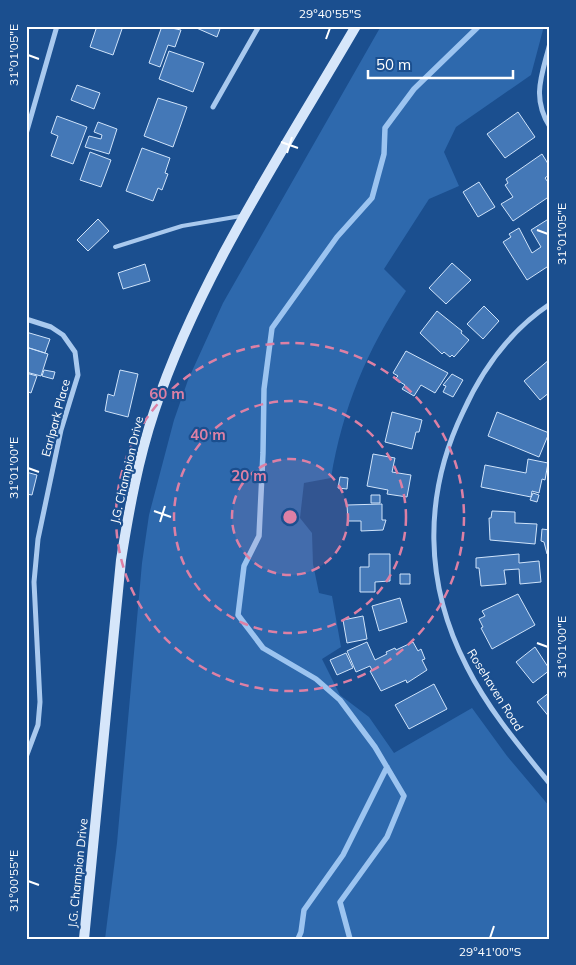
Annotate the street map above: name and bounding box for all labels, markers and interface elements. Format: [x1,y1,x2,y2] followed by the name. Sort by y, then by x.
[299,6,361,21] text: 29°40'55"S
[6,24,21,86] text: 31°01'05"E
[368,48,514,80] scale bar
[376,55,411,74] text: 50 m
[554,203,569,265] text: 31°01'05"E
[38,377,73,458] street label: Earlpark Place
[149,384,185,403] text: 60 m
[107,415,146,525] street label: J.G. Champion Drive
[190,425,226,444] text: 40 m
[6,437,21,499] text: 31°01'00"E
[231,466,267,485] text: 20 m
[281,508,299,526] centre of rings
[554,616,569,678] text: 31°01'00"E
[464,646,527,734] street label: Rosehaven Road
[64,818,91,928] street label: J.G. Champion Drive
[6,850,21,912] text: 31°00'55"E
[459,944,521,959] text: 29°41'00"S

